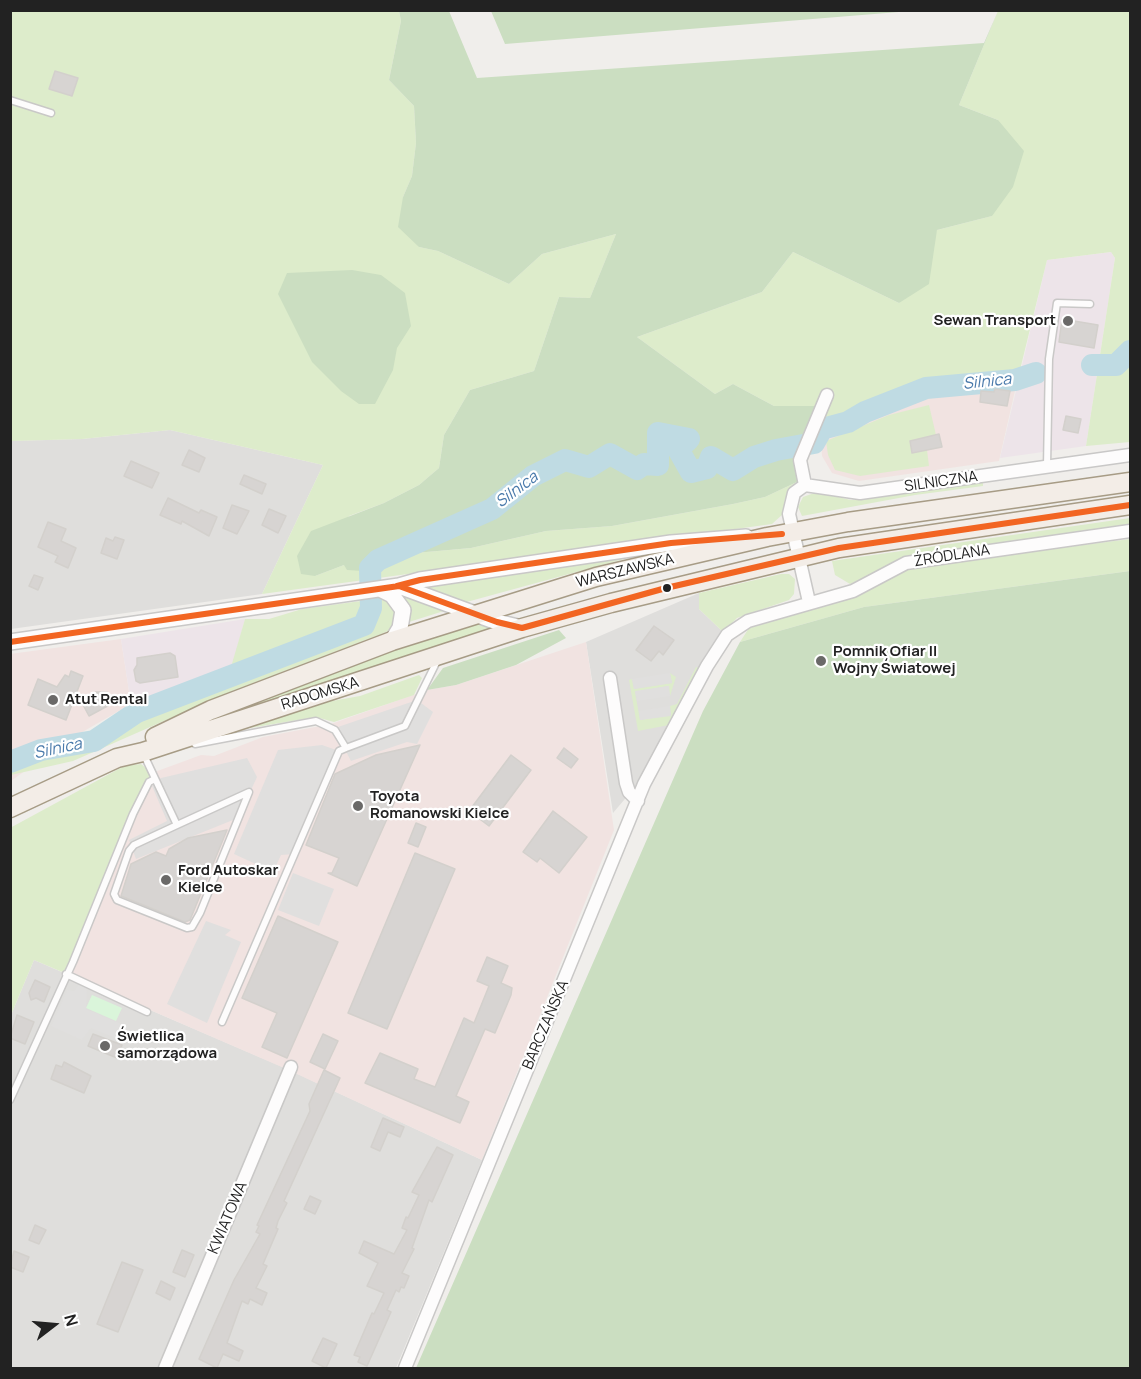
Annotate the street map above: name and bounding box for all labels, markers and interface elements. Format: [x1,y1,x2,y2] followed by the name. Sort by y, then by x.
[934,312,1056,330] place label: Sewan Transport
[1061,314,1075,328] marker: Sewan Transport
[962,370,1012,394] water label: Silnica
[492,468,542,512] water label: Silnica
[903,468,979,496] street label: SILNICZNA
[913,541,991,571] street label: ŹRÓDLANA
[574,550,676,592] street label: WARSZAWSKA
[661,582,673,594] unlabelled marker
[833,643,956,678] place label: Pomnik Ofiar II Wojny Światowej
[814,654,828,668] marker: Pomnik Ofiar II Wojny Światowej
[279,674,361,714] street label: RADOMSKA
[65,691,148,709] place label: Atut Rental
[46,693,60,707] marker: Atut Rental
[32,735,84,763] water label: Silnica
[370,788,509,823] place label: Toyota Romanowski Kielce
[351,799,365,813] marker: Toyota Romanowski Kielce
[178,862,278,897] place label: Ford Autoskar Kielce
[159,873,173,887] marker: Ford Autoskar Kielce
[519,978,573,1072] street label: BARCZAŃSKA
[117,1028,217,1063] place label: Świetlica samorządowa
[98,1039,112,1053] marker: Świetlica samorządowa
[205,1179,251,1257] street label: KWIATOWA
[24,1295,84,1355] north arrow
[59,1311,83,1329] text: N

